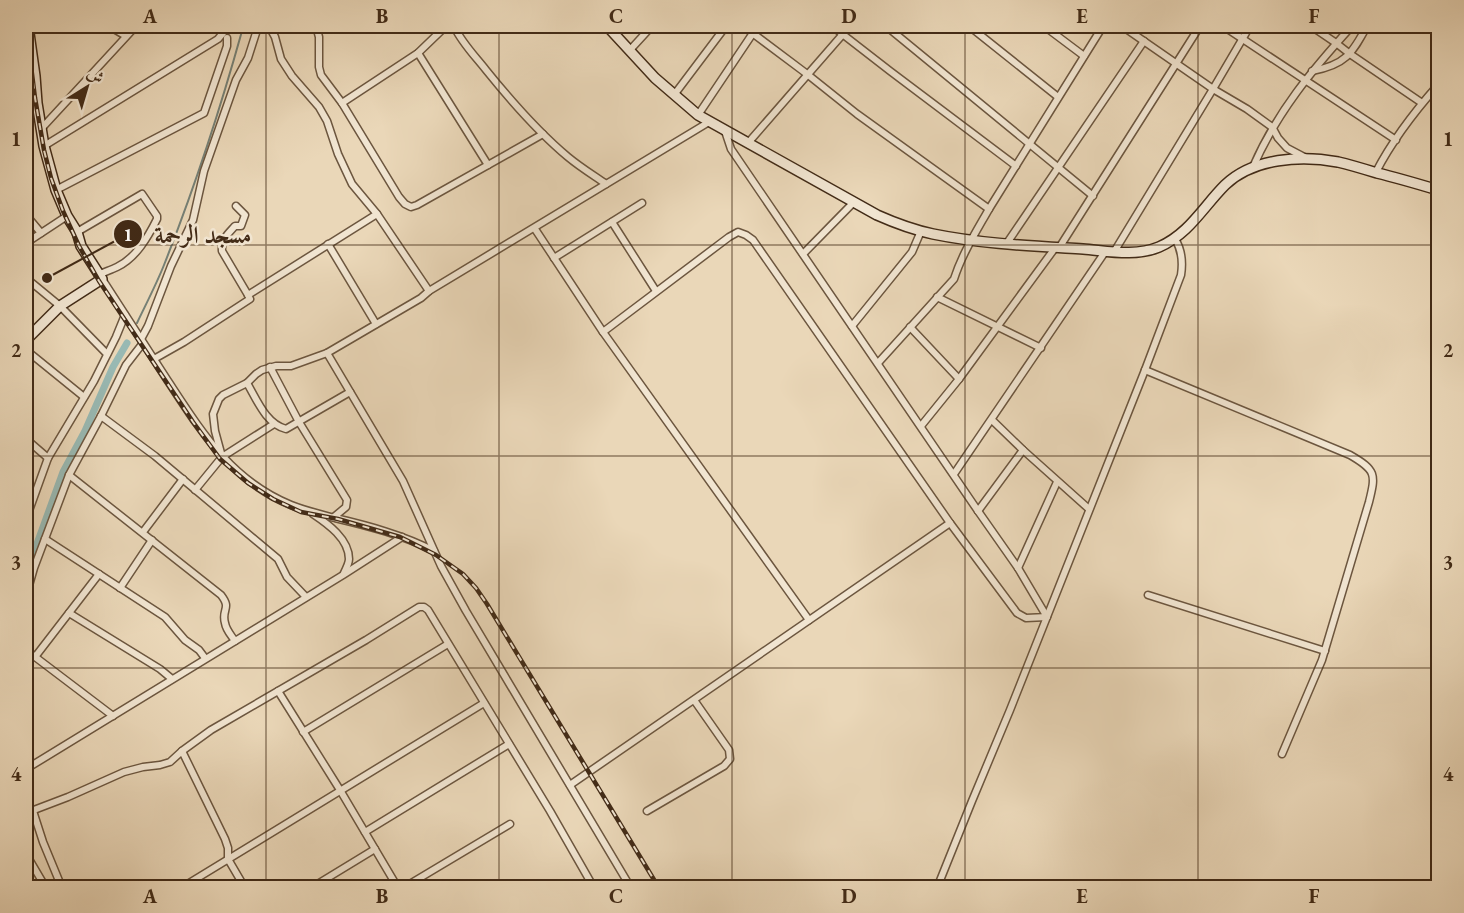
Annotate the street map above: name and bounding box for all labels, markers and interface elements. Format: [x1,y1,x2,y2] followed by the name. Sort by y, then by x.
[142,3,158,29] text: A
[376,3,388,29] text: B
[609,3,623,29] text: C
[841,3,857,29] text: D
[1076,3,1088,29] text: E
[1309,3,1320,29] text: F
[57,57,117,117] north arrow
[83,62,108,89] text: ش
[11,126,21,152] text: 1
[1443,126,1453,152] text: 1
[113,213,263,255] callout: مسجد الرحمة
[155,219,251,250] text: مسجد الرحمة
[123,223,133,246] text: 1
[11,337,22,363] text: 2
[1443,337,1454,363] text: 2
[11,549,21,575] text: 3
[1443,549,1453,575] text: 3
[11,761,22,787] text: 4
[1443,761,1454,787] text: 4
[142,883,158,909] text: A
[376,883,388,909] text: B
[609,883,623,909] text: C
[841,883,857,909] text: D
[1076,883,1088,909] text: E
[1309,883,1320,909] text: F

